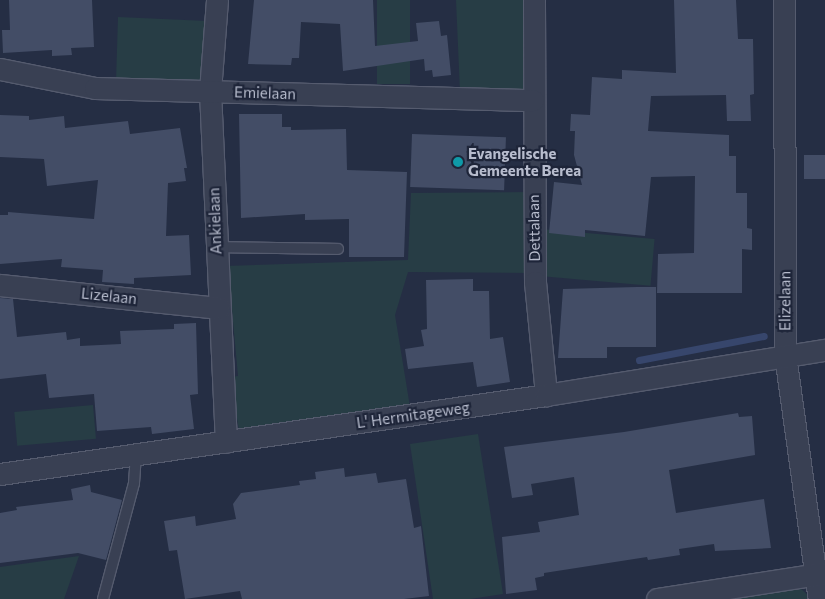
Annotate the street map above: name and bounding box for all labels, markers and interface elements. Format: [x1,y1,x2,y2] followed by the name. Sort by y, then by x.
[234,83,296,103] street label: Emielaan
[468,144,581,179] place label: Evangelische Gemeente Berea
[452,156,464,168] marker: Evangelische Gemeente Berea
[205,187,225,255] street label: Ankielaan
[524,194,544,262] street label: Dettalaan
[776,271,794,331] street label: Elizelaan
[80,284,138,308] street label: Lizelaan
[355,398,471,432] street label: L' Hermitageweg

